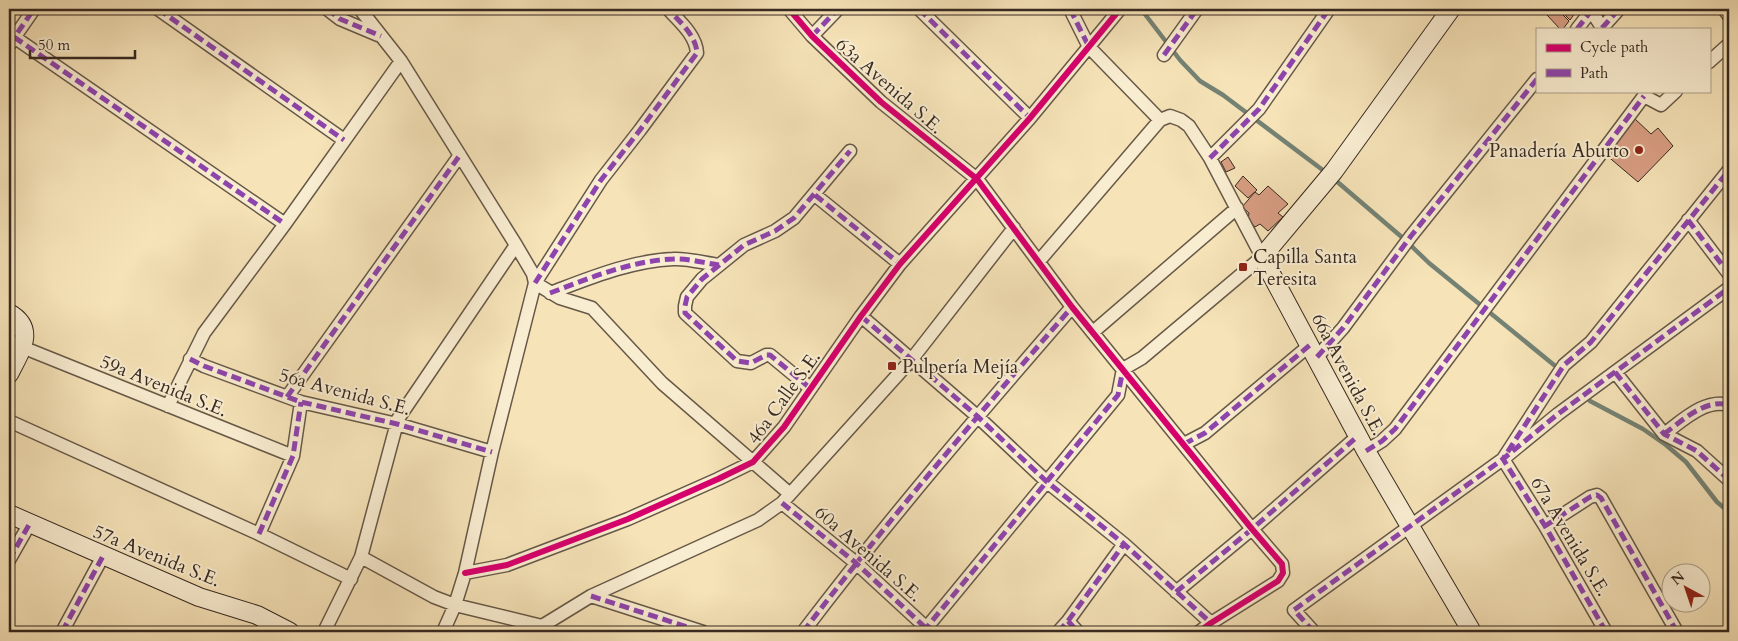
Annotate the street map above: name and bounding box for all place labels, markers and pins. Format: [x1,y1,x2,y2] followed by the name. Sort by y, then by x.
[1489,138,1629,164] place label: Panadería Aburto
[1633,144,1645,156] marker: Panadería Aburto
[1253,244,1357,292] place label: Capilla Santa Teresita
[1237,261,1249,273] marker: Capilla Santa Teresita
[902,354,1018,380] place label: Pulpería Mejía
[886,360,898,372] marker: Pulpería Mejía

